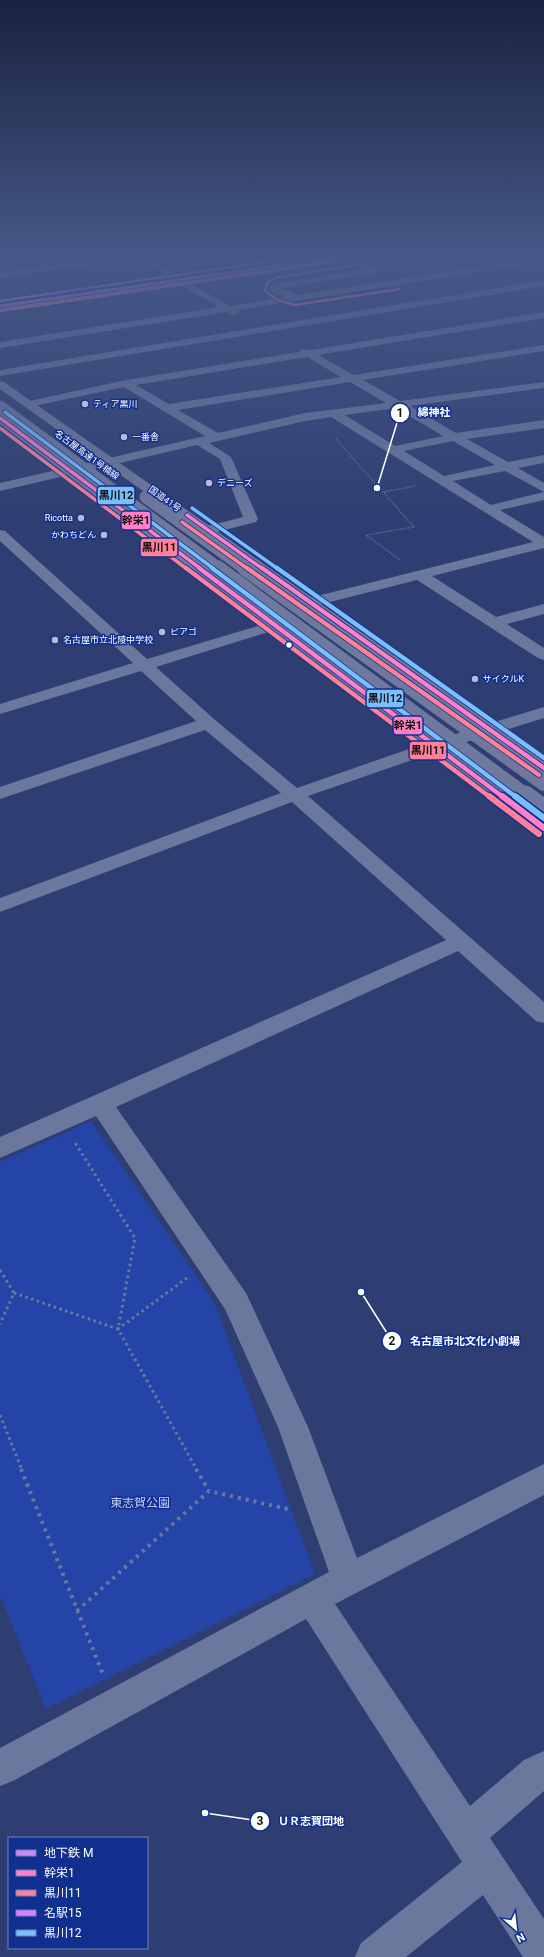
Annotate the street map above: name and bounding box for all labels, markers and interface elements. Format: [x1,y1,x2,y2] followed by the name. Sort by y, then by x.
[80,399,90,409] marker: ティア黒川
[93,399,137,409] place label: ティア黒川
[390,401,459,424] callout: 綿神社
[397,406,403,420] text: 1
[418,406,451,419] text: 綿神社
[53,428,122,482] street label: 名古屋高速1号楠線
[119,432,129,442] marker: 一番舎
[132,432,159,442] place label: 一番舎
[204,478,214,488] marker: デニーズ
[217,478,253,488] place label: デニーズ
[147,484,183,514] street label: 国道41号
[97,486,135,505] line badge: 黒川12
[99,489,133,502] text: 黒川12
[121,511,151,530] line badge: 幹栄1
[45,513,73,523] place label: Ricotta
[76,513,86,523] marker: Ricotta
[122,514,150,527] text: 幹栄1
[51,530,96,540] place label: かわちどん
[99,530,109,540] marker: かわちどん
[140,538,178,557] line badge: 黒川11
[142,541,176,554] text: 黒川11
[157,627,167,637] marker: ピアゴ
[170,627,197,637] place label: ピアゴ
[50,635,60,645] marker: 名古屋市立北陵中学校
[63,635,153,645] place label: 名古屋市立北陵中学校
[284,640,294,650] unlabelled marker
[470,674,480,684] marker: サイクルK
[483,674,525,684] place label: サイクルK
[366,689,404,708] line badge: 黒川12
[368,692,402,705] text: 黒川12
[393,716,423,735] line badge: 幹栄1
[394,719,422,732] text: 幹栄1
[409,741,447,760] line badge: 黒川11
[411,744,445,757] text: 黒川11
[382,1329,528,1352] callout: 名古屋市北文化小劇場
[389,1334,396,1348] text: 2
[410,1335,520,1348] text: 名古屋市北文化小劇場
[110,1496,170,1510] park label: 東志賀公園
[250,1809,352,1832] callout: ＵＲ志賀団地
[257,1814,264,1828] text: 3
[278,1815,344,1828] text: ＵＲ志賀団地
[8,1837,148,1949] legend
[44,1846,93,1860] text: 地下鉄 M
[44,1866,75,1880] text: 幹栄1
[44,1886,82,1900] text: 黒川11
[44,1906,82,1920] text: 名駅15
[496,1909,536,1949] north arrow
[44,1926,82,1940] text: 黒川12
[514,1930,527,1945] text: N

